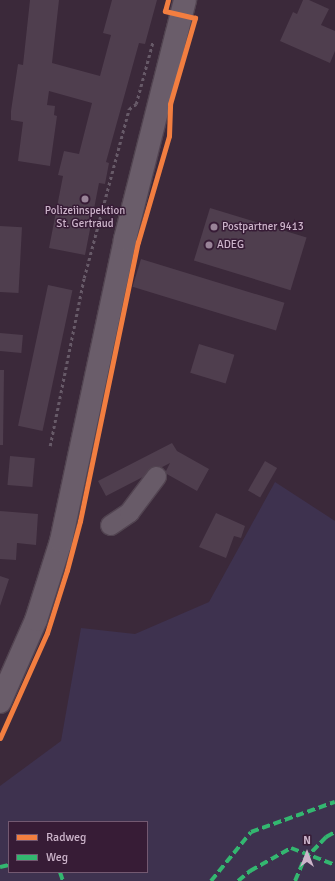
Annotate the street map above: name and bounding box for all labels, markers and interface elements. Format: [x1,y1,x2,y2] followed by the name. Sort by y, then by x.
[80,194,90,204] marker: Polizeiinspektion St. Gertraud
[45,205,125,231] place label: Polizeiinspektion St. Gertraud
[222,220,304,234] place label: Postpartner 9413
[209,222,219,232] marker: Postpartner 9413
[217,238,244,252] place label: ADEG
[204,240,214,250] marker: ADEG
[8,821,148,873] legend
[46,830,86,845] text: Radweg
[287,833,327,873] north arrow
[303,834,311,847] text: N
[46,850,68,865] text: Weg

